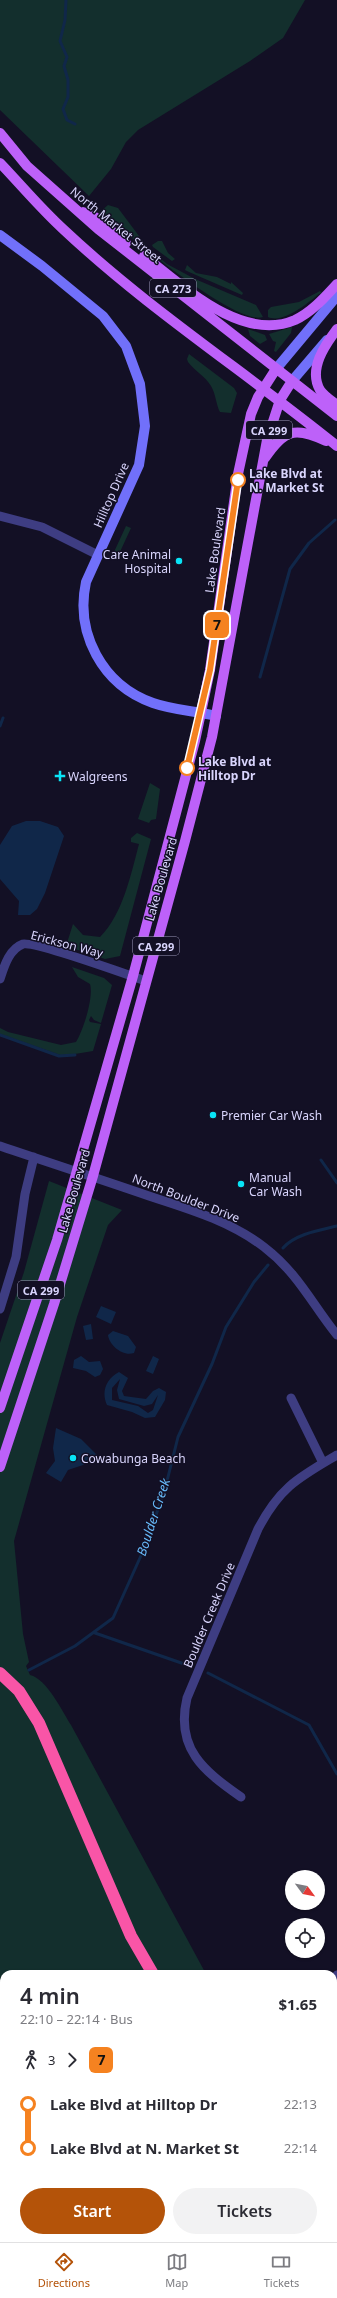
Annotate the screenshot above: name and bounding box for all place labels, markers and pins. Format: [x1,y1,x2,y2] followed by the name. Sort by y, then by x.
[249,465,324,496] place label: Lake Blvd at N. Market St
[230,472,246,488] marker: Lake Blvd at N. Market St
[103,546,171,577] place label: Care Animal Hospital
[174,556,184,566] marker: Care Animal Hospital
[198,753,271,784] place label: Lake Blvd at Hilltop Dr
[179,760,195,776] marker: Lake Blvd at Hilltop Dr
[68,768,128,785] place label: Walgreens
[55,771,65,781] marker: Walgreens
[221,1107,322,1124] place label: Premier Car Wash
[208,1110,218,1120] marker: Premier Car Wash
[249,1169,302,1200] place label: Manual Car Wash
[236,1179,246,1189] marker: Manual Car Wash
[81,1450,186,1467] place label: Cowabunga Beach
[68,1453,78,1463] marker: Cowabunga Beach

